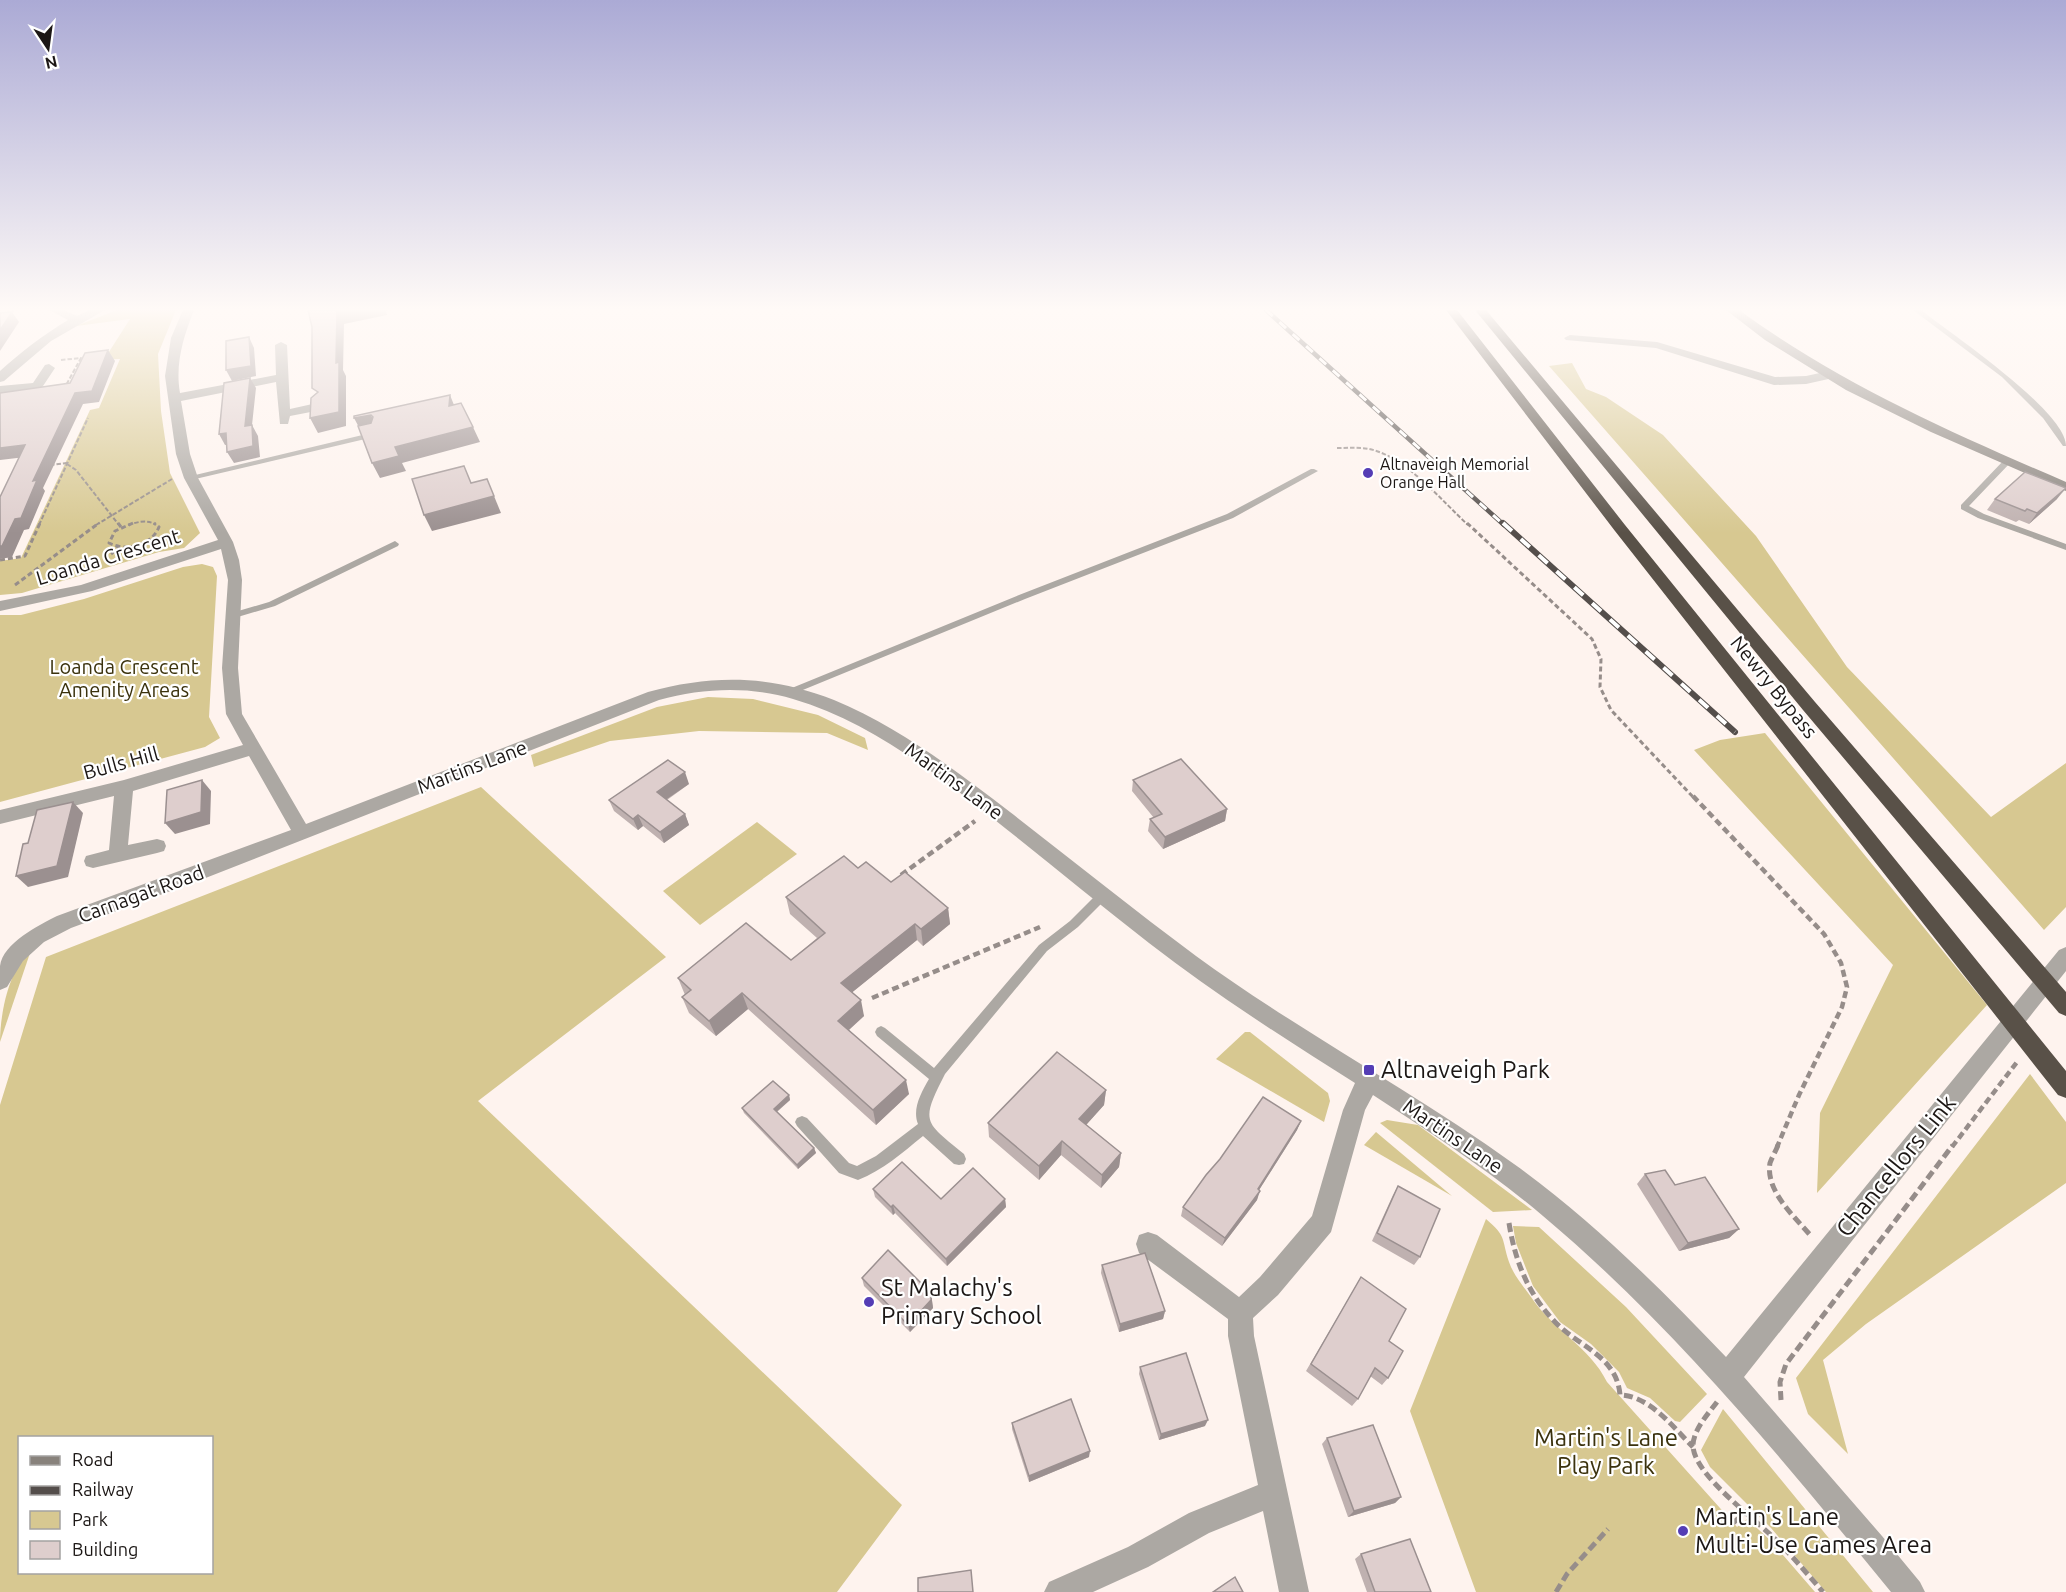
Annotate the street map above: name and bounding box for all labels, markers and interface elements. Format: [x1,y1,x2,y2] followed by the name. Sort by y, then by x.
[18,18,78,78] north arrow
[44,53,59,73] text: N
[1380,455,1529,491] place label: Altnaveigh Memorial Orange Hall
[1361,466,1375,480] marker: Altnaveigh Memorial Orange Hall
[33,524,183,589] street label: Loanda Crescent
[1726,631,1823,742] street label: Newry Bypass
[49,655,199,701] park label: Loanda Crescent Amenity Areas
[414,735,530,798] street label: Martins Lane
[901,737,1008,824] street label: Martins Lane
[81,741,161,784] street label: Bulls Hill
[75,860,207,927] street label: Carnagat Road
[1381,1056,1550,1083] place label: Altnaveigh Park
[1362,1063,1376,1077] marker: Altnaveigh Park
[1830,1089,1961,1242] street label: Chancellors Link
[1399,1094,1508,1177] street label: Martins Lane
[881,1274,1042,1329] place label: St Malachy's Primary School
[862,1295,876,1309] marker: St Malachy's Primary School
[1534,1424,1678,1479] park label: Martin's Lane Play Park
[18,1436,213,1574] legend
[72,1449,114,1469] text: Road
[72,1479,134,1499] text: Railway
[1695,1503,1932,1558] place label: Martin's Lane Multi-Use Games Area
[72,1509,108,1529] text: Park
[1676,1524,1690,1538] marker: Martin's Lane Multi-Use Games Area
[72,1539,138,1559] text: Building

